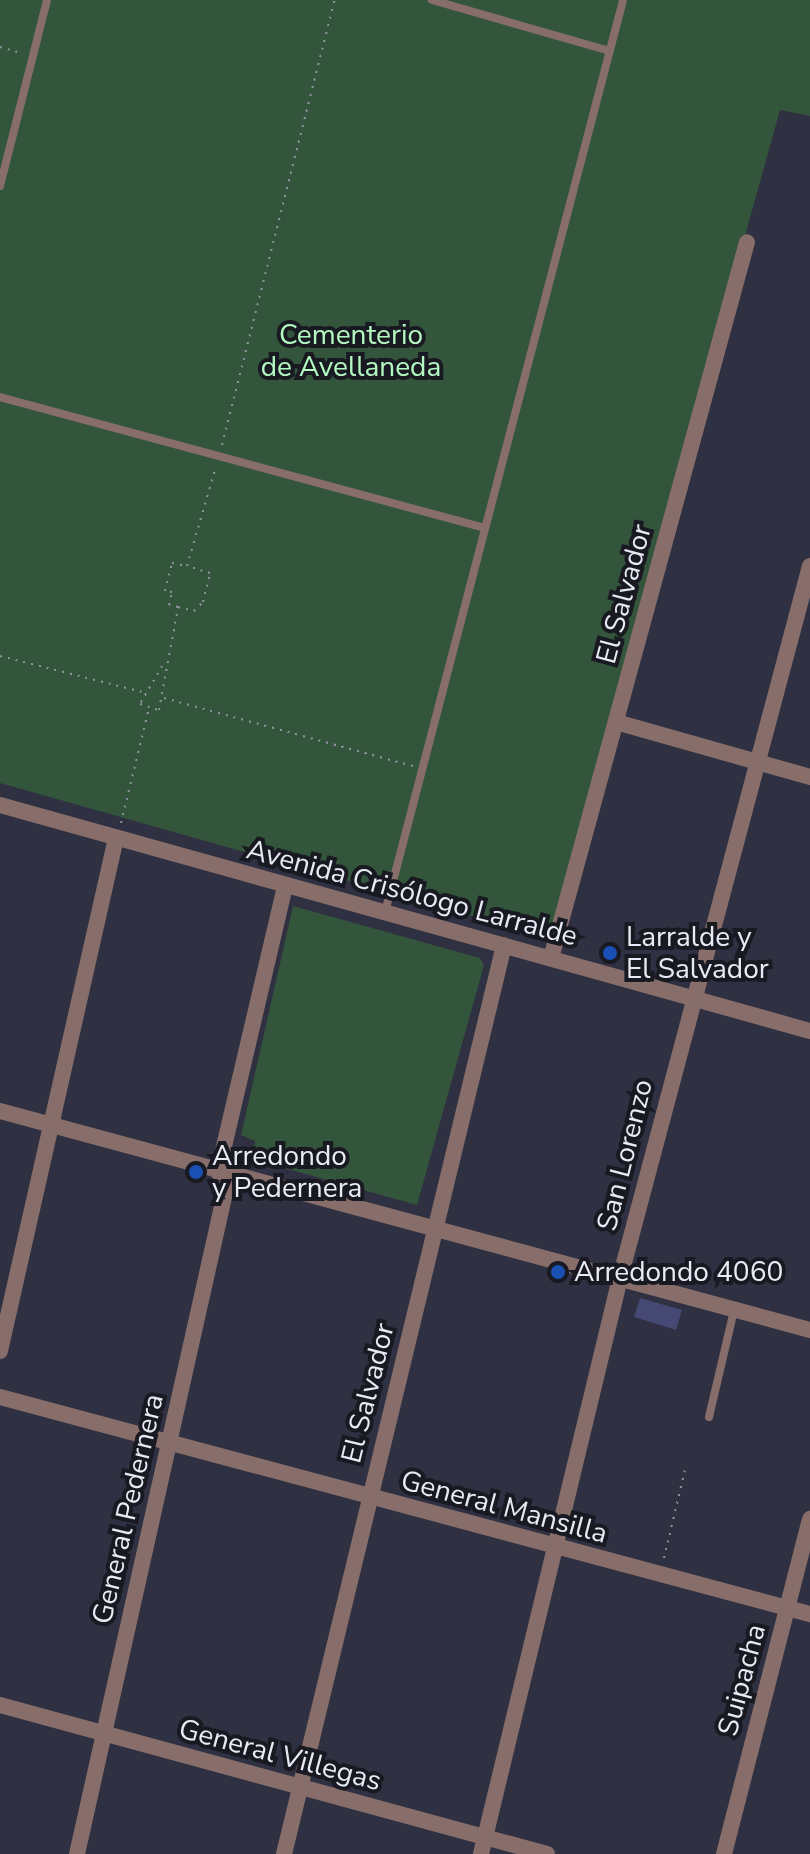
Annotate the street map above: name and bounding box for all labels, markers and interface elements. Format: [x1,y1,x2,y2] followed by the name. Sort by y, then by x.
[261,318,441,384] park label: Cementerio de Avellaneda
[589,521,659,667] street label: El Salvador
[243,833,581,953] street label: Avenida Crisólogo Larralde
[626,920,769,986] place label: Larralde y El Salvador
[601,944,619,962] marker: Larralde y El Salvador
[590,1076,660,1234] street label: San Lorenzo
[212,1139,362,1205] place label: Arredondo y Pedernera
[187,1163,205,1181] marker: Arredondo y Pedernera
[574,1255,783,1289] place label: Arredondo 4060
[549,1263,567,1281] marker: Arredondo 4060
[334,1320,402,1466] street label: El Salvador
[85,1391,171,1627] street label: General Pedernera
[397,1463,611,1551] street label: General Mansilla
[711,1620,773,1740] street label: Suipacha
[175,1712,385,1798] street label: General Villegas

